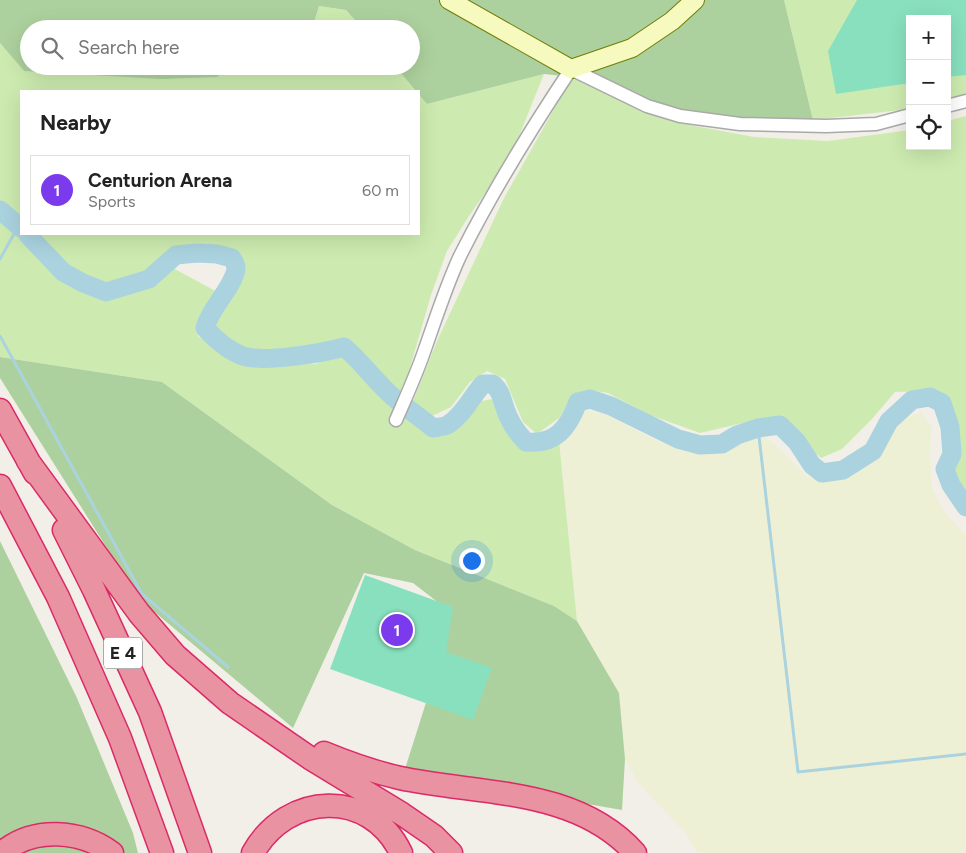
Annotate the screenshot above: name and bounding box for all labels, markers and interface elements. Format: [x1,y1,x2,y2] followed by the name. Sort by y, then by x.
[906,15,951,150] map controls
[906,15,951,60] button: +
[20,20,420,75] search box
[38,34,66,62] icon: search
[78,36,180,59] text: Search here
[906,60,951,105] button: −
[906,105,951,150] button: locate
[40,110,111,135] text: Nearby
[88,169,232,192] text: Centurion Arena
[54,181,60,200] text: 1
[362,181,399,200] text: 60 m
[88,192,135,211] text: Sports
[459,548,485,574] your location
[381,611,413,649] pin: 1
[104,638,142,668] road number: E 4

